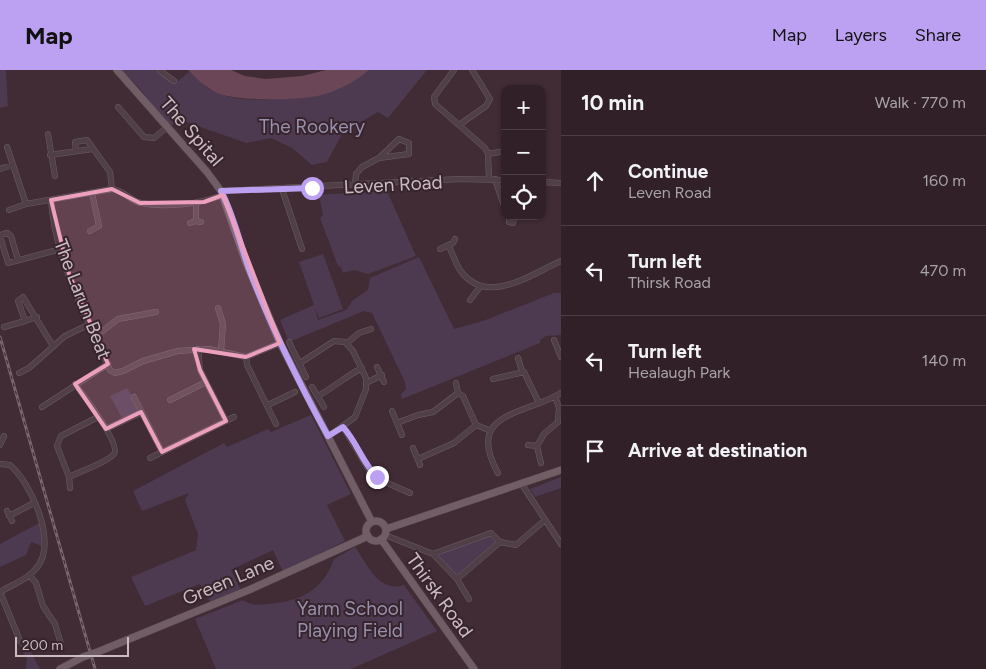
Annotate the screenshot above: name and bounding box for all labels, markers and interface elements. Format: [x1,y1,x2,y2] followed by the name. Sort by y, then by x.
[25,21,73,50] text: Map
[772,24,807,46] text: Map
[835,24,887,46] text: Layers
[915,24,961,46] text: Share
[501,85,546,220] map controls
[501,85,546,130] button: +
[581,90,644,115] text: 10 min
[155,92,228,171] street label: The Spital
[875,93,966,112] text: Walk · 770 m
[259,115,365,138] park label: The Rookery
[501,130,546,175] button: −
[628,160,708,183] text: Continue
[581,167,609,195] icon: ahead
[343,170,443,199] street label: Leven Road
[923,171,966,190] text: 160 m
[501,175,546,220] button: locate
[301,177,324,200] route start
[628,183,711,202] text: Leven Road
[49,236,116,363] street label: The Larun Beat
[628,250,702,273] text: Turn left
[581,257,609,285] icon: left
[920,261,966,280] text: 470 m
[628,273,711,292] text: Thirsk Road
[628,340,702,363] text: Turn left
[581,347,609,375] icon: left
[922,351,966,370] text: 140 m
[628,363,730,382] text: Healaugh Park
[581,437,609,465] icon: arrive
[628,439,807,462] text: Arrive at destination
[366,466,389,489] route end
[401,549,478,642] street label: Thirsk Road
[179,551,278,610] street label: Green Lane
[297,597,403,642] park label: Yarm School Playing Field
[15,634,129,657] scale bar
[22,637,63,654] text: 200 m

